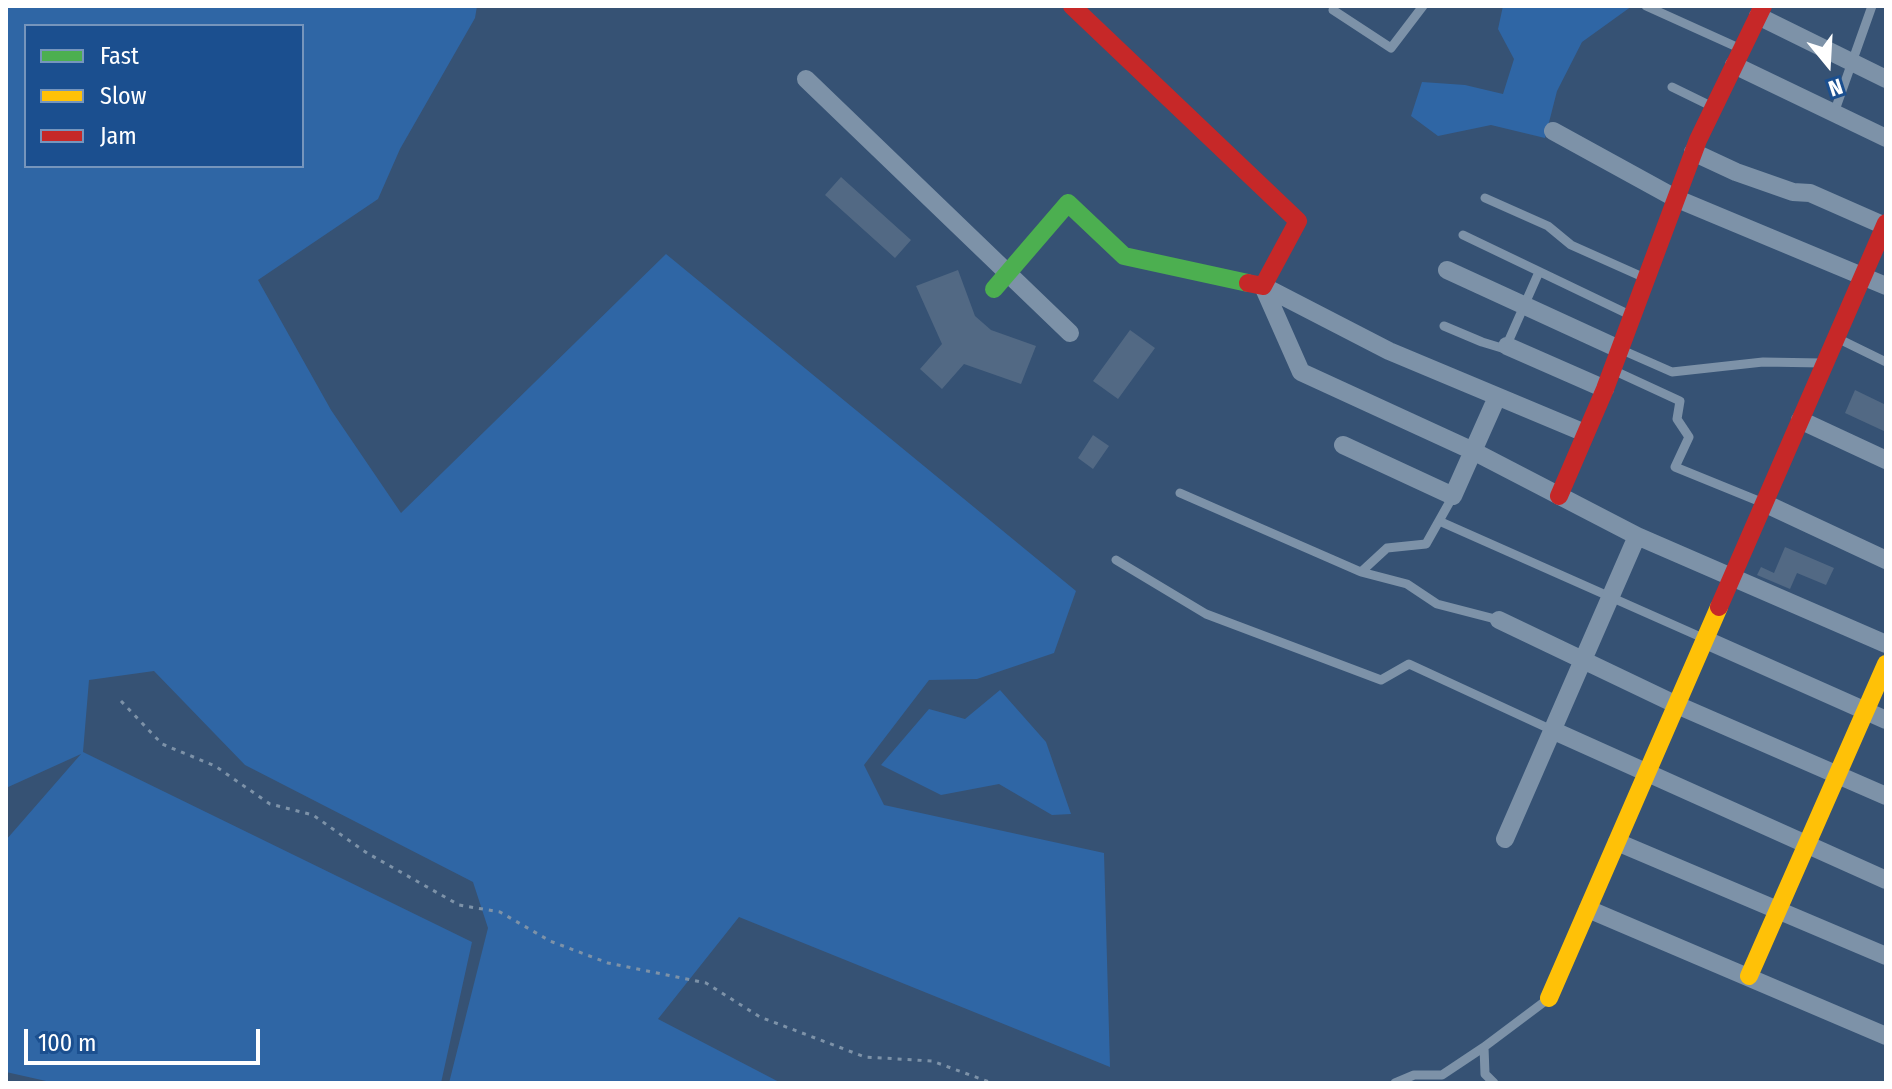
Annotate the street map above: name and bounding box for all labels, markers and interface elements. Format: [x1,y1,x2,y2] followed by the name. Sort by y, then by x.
[24,24,304,168] legend
[1788,24,1868,104] north arrow
[100,42,139,70] text: Fast
[1825,72,1846,102] text: N
[100,82,146,110] text: Slow
[100,122,137,150] text: Jam
[28,1013,264,1063] scale bar
[38,1029,96,1057] text: 100 m

